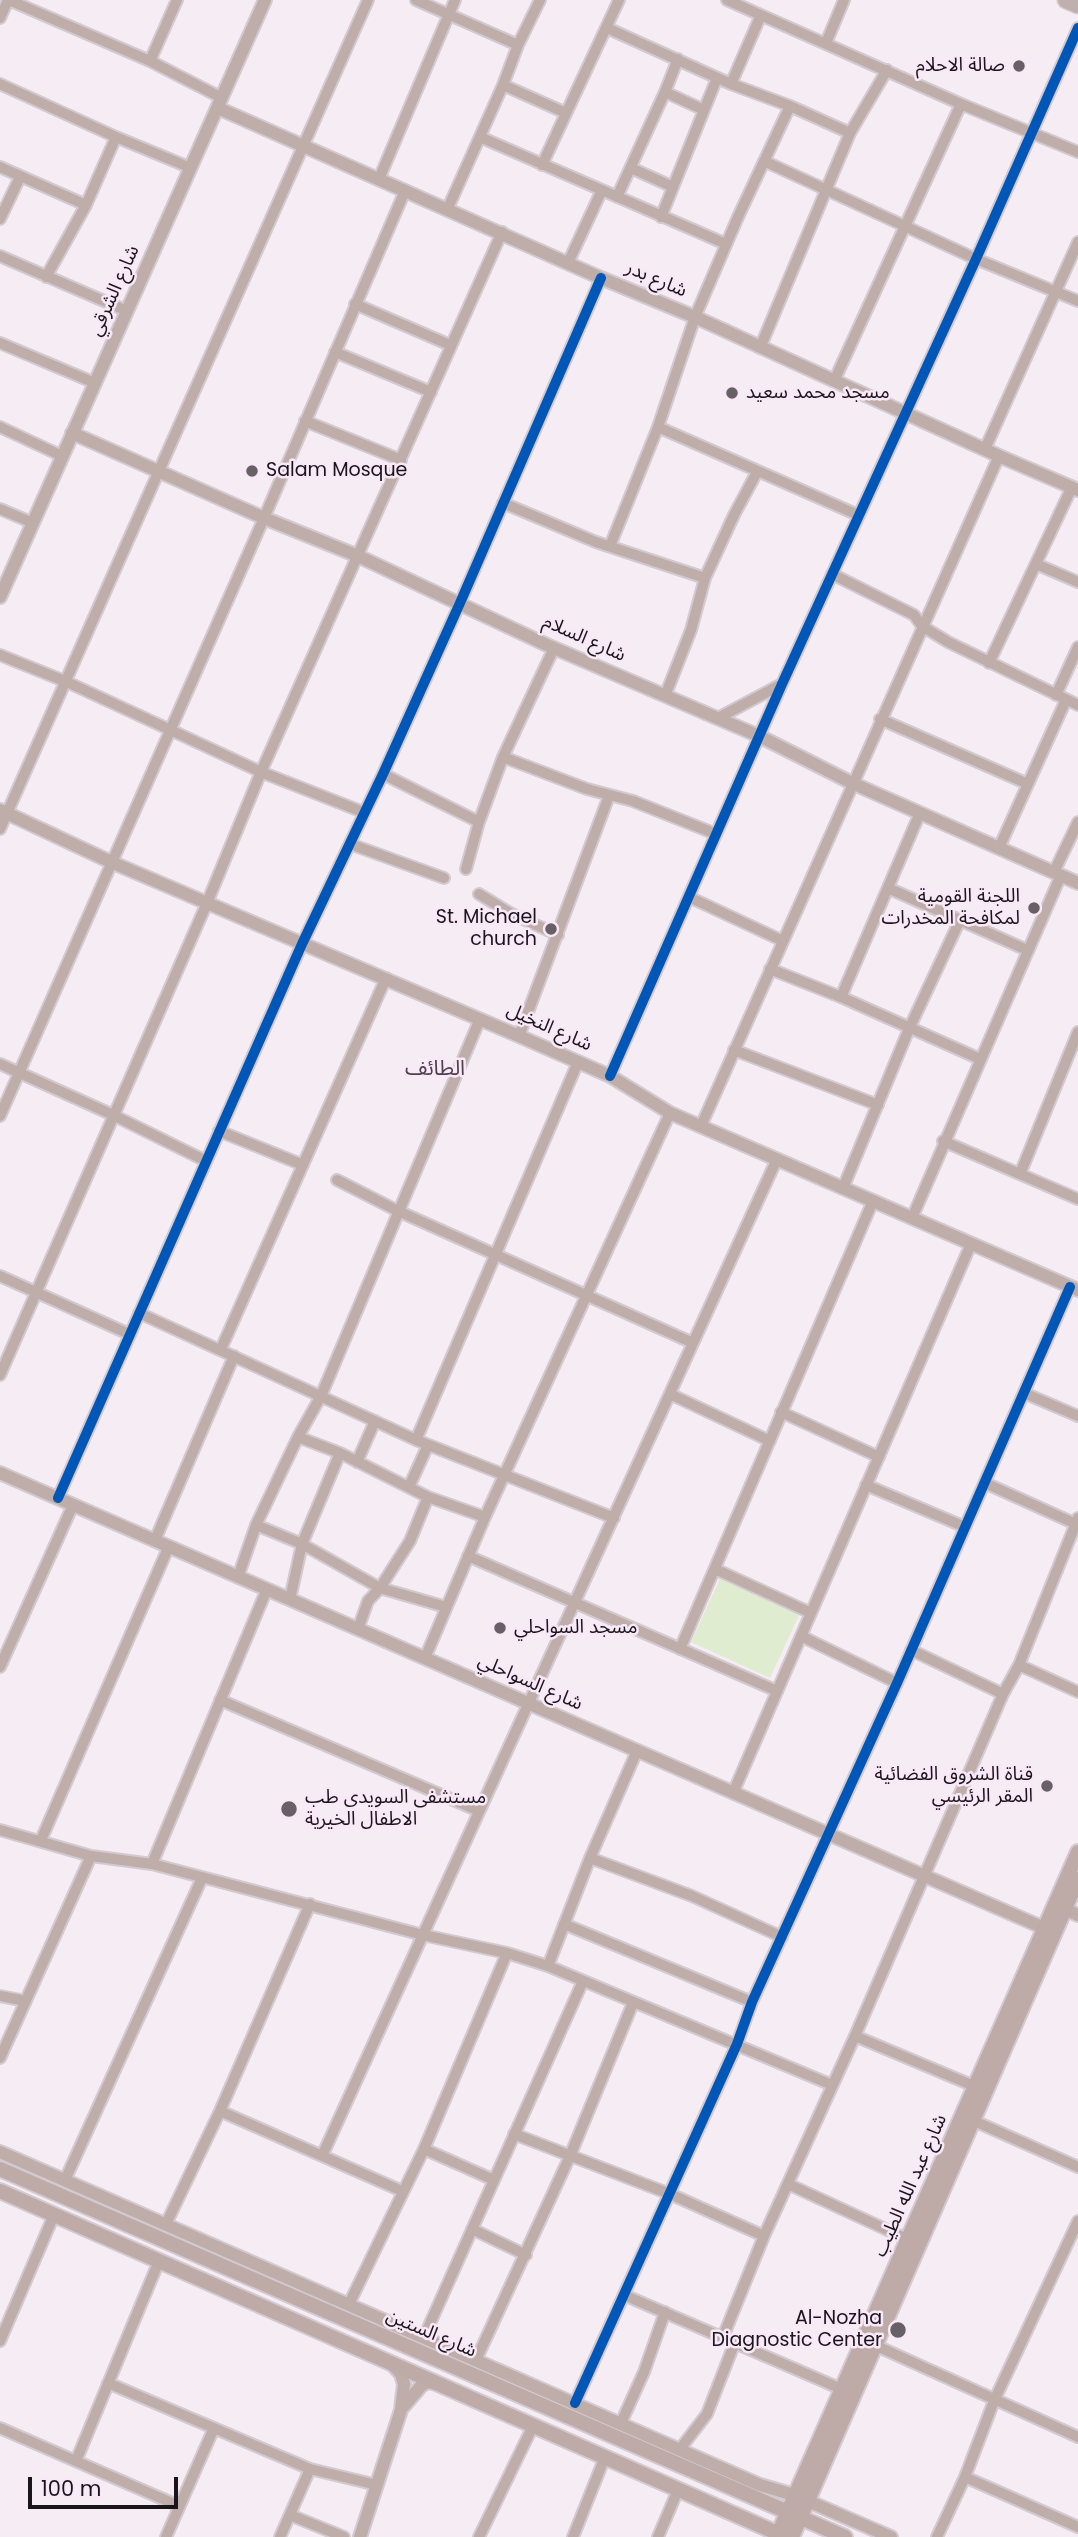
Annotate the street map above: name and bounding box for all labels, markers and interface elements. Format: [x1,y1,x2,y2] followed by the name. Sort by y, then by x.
[916,55,1005,77] place label: صالة الاحلام
[1011,58,1027,74] marker: صالة الاحلام
[85,242,145,340] street label: شارع الشرقي
[622,257,690,303] street label: شارع بدر
[746,382,890,404] place label: مسجد محمد سعيد
[724,385,740,401] marker: مسجد محمد سعيد
[266,460,407,482] place label: Salam Mosque
[244,463,260,479] marker: Salam Mosque
[539,611,629,667] street label: شارع السلام
[881,886,1020,930] place label: اللجنة القومية لمكافحة المخدرات
[1026,900,1042,916] marker: اللجنة القومية لمكافحة المخدرات
[436,907,537,951] place label: St. Michael church
[543,921,559,937] marker: St. Michael church
[503,999,595,1057] street label: شارع النخيل
[405,1057,465,1083] district label: الطائف
[514,1617,637,1639] place label: مسجد السواحلي
[492,1620,508,1636] marker: مسجد السواحلي
[474,1650,586,1716] street label: شارع السواحلي
[874,1764,1033,1808] place label: قناة الشروق الفضائية المقر الرئيسي
[1039,1778,1055,1794] marker: قناة الشروق الفضائية المقر الرئيسي
[305,1787,486,1831] place label: مستشفى السويدي طب الاطفال الخيرية
[279,1799,299,1819] marker: مستشفى السويدي طب الاطفال الخيرية
[869,2111,953,2261] street label: شارع عبد الله الطيب
[382,2305,480,2363] street label: شارع الستين
[711,2308,882,2352] place label: Al-Nozha Diagnostic Center
[888,2320,908,2340] marker: Al-Nozha Diagnostic Center
[32,2464,182,2508] scale bar
[41,2474,101,2503] text: 100 m

